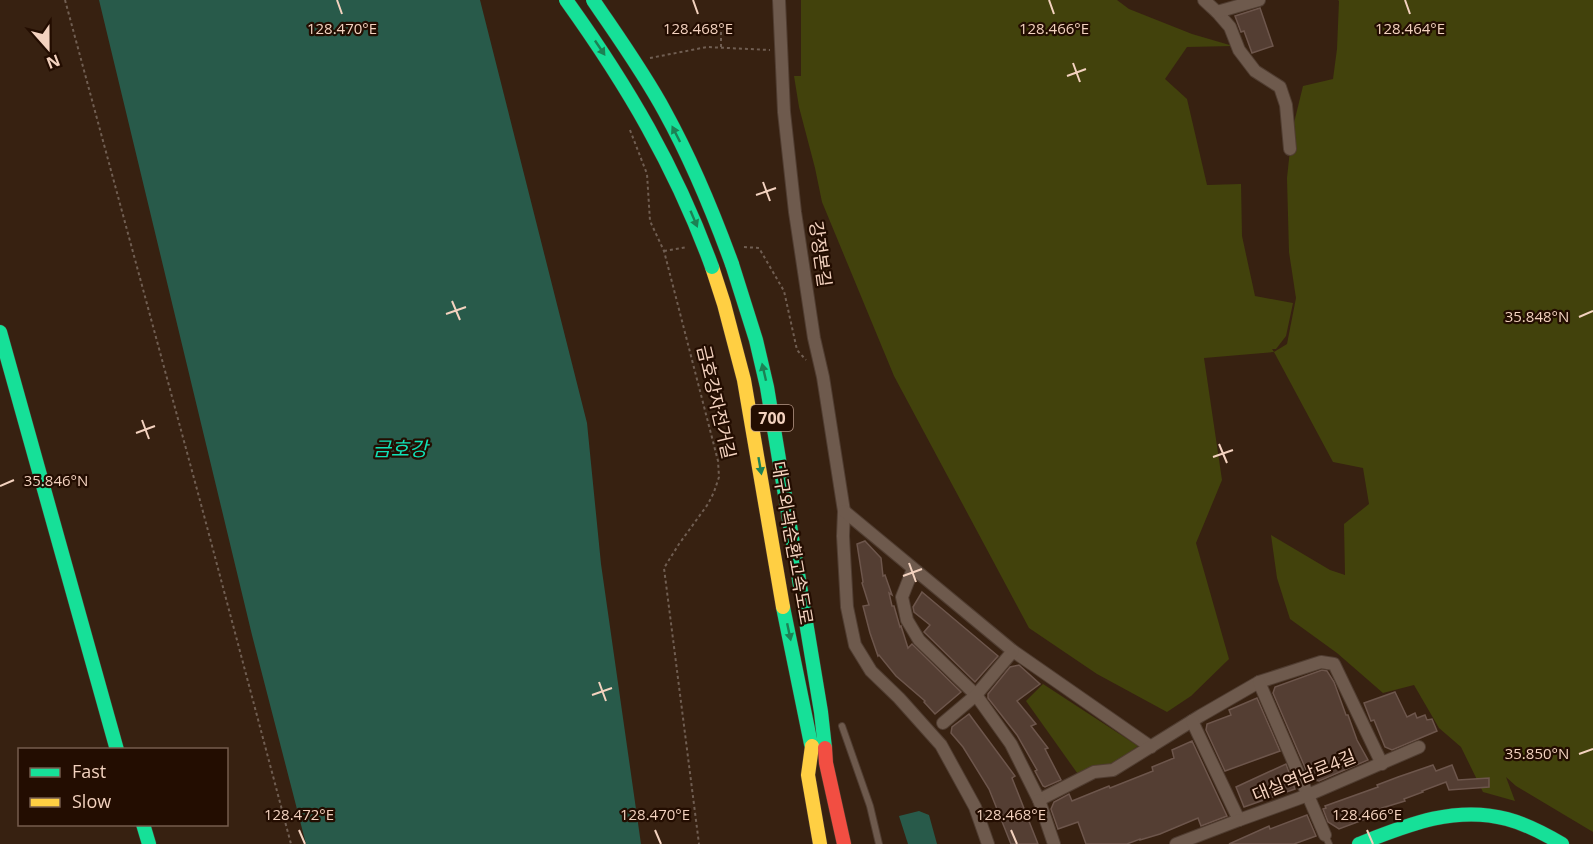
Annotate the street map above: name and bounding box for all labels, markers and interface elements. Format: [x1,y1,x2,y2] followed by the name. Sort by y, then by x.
[18,18,78,78] north arrow
[307,18,377,38] text: 128.470°E
[663,18,733,38] text: 128.468°E
[1019,18,1089,38] text: 128.466°E
[1375,18,1445,38] text: 128.464°E
[594,40,605,56] one-way arrow
[43,49,63,75] text: N
[671,125,681,142] one-way arrow
[689,210,699,228] one-way arrow
[804,219,837,288] street label: 강정본길
[1505,306,1569,326] text: 35.848°N
[692,343,742,461] street label: 금호강자전거길
[758,362,768,381] one-way arrow
[751,405,793,431] road number: 700
[372,435,430,462] water label: 금호강
[755,457,764,476] one-way arrow
[767,459,819,626] street label: 대구외곽순환고속도로
[24,470,88,490] text: 35.846°N
[785,623,795,641] one-way arrow
[1248,743,1359,807] street label: 대실역남로4길
[1505,743,1569,763] text: 35.850°N
[18,748,228,826] legend
[72,759,106,783] text: Fast
[72,789,111,813] text: Slow
[264,804,334,824] text: 128.472°E
[620,804,690,824] text: 128.470°E
[976,804,1046,824] text: 128.468°E
[1332,804,1402,824] text: 128.466°E

